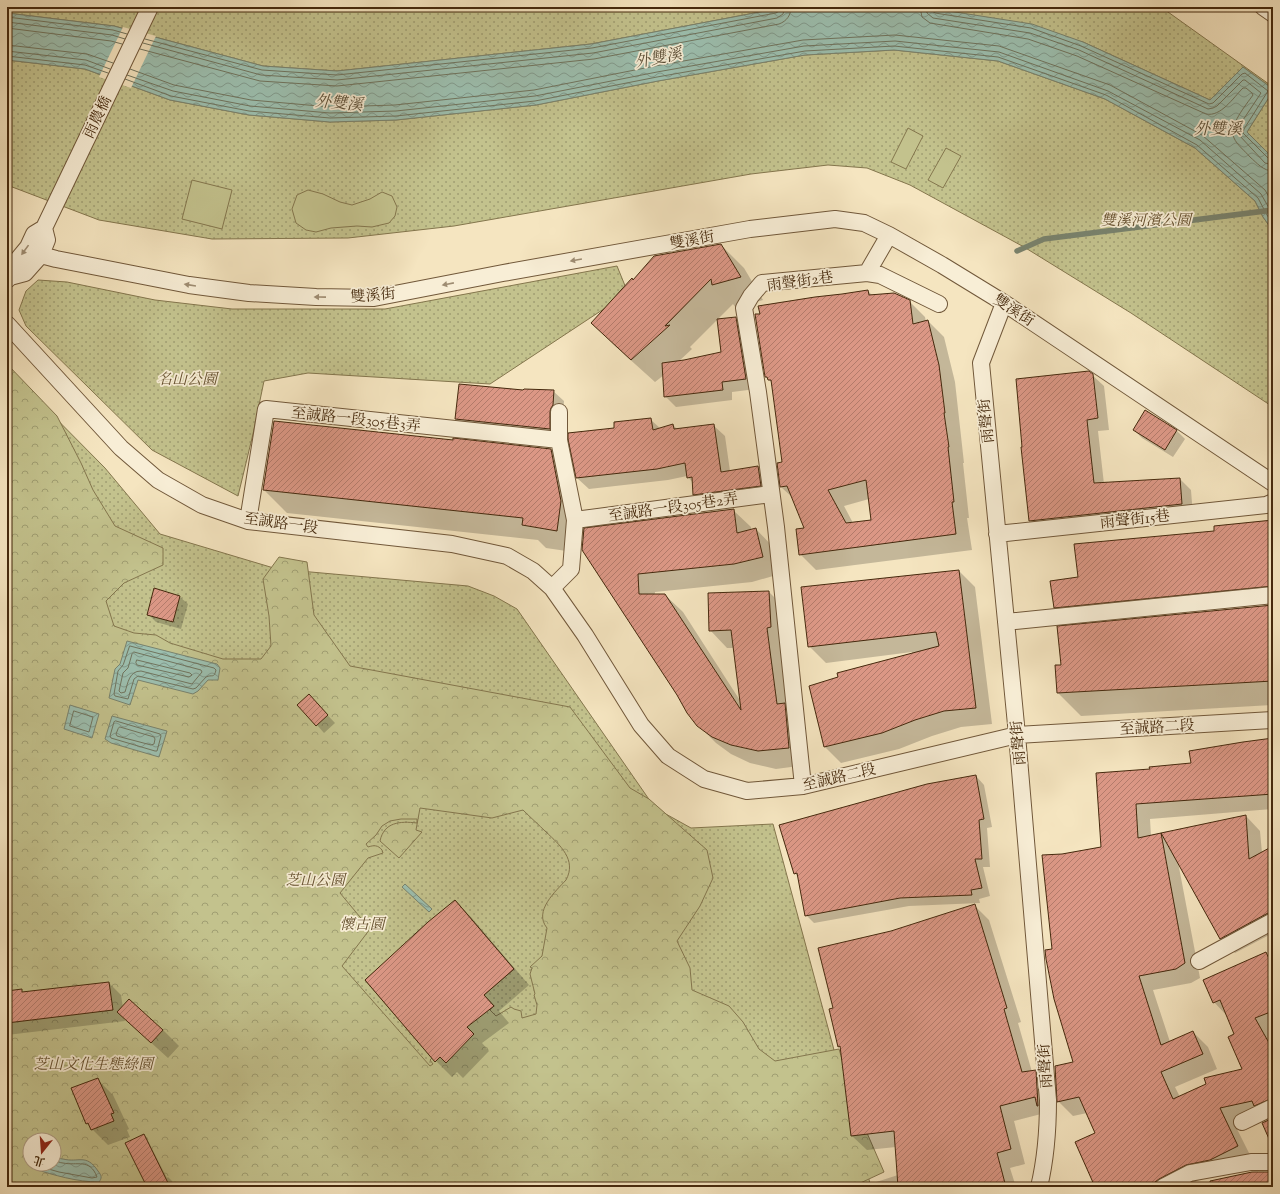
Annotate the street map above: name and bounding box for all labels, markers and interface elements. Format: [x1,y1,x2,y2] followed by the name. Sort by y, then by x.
[633,43,686,75] water label: 外雙溪
[314,91,366,118] water label: 外雙溪
[79,93,118,142] street label: 雨農橋
[1194,119,1244,142] water label: 外雙溪
[1101,211,1193,232] park label: 雙溪河濱公園
[668,227,716,256] street label: 雙溪街
[21,245,29,256] one-way arrow
[570,258,582,264] one-way arrow
[766,267,835,298] street label: 雨聲街2巷
[442,281,454,287] one-way arrow
[184,282,196,288] one-way arrow
[350,284,396,309] street label: 雙溪街
[989,290,1038,332] street label: 雙溪街
[314,294,326,301] one-way arrow
[157,370,219,391] park label: 名山公園
[975,397,1000,444] street label: 雨聲街
[290,403,422,438] street label: 至誠路一段305巷3弄
[607,489,740,528] street label: 至誠路一段305巷2弄
[1099,506,1171,535] street label: 雨聲街15巷
[242,509,319,540] street label: 至誠路一段
[1119,716,1195,741] street label: 至誠路二段
[1007,720,1032,766] street label: 雨聲街
[800,760,878,797] street label: 至誠路二段
[285,871,347,892] park label: 芝山公園
[339,915,386,936] park label: 懷古園
[1034,1043,1059,1089] street label: 雨聲街
[33,1055,155,1076] park label: 芝山文化生態綠園
[22,1132,62,1172] north arrow
[32,1151,47,1170] text: 北

